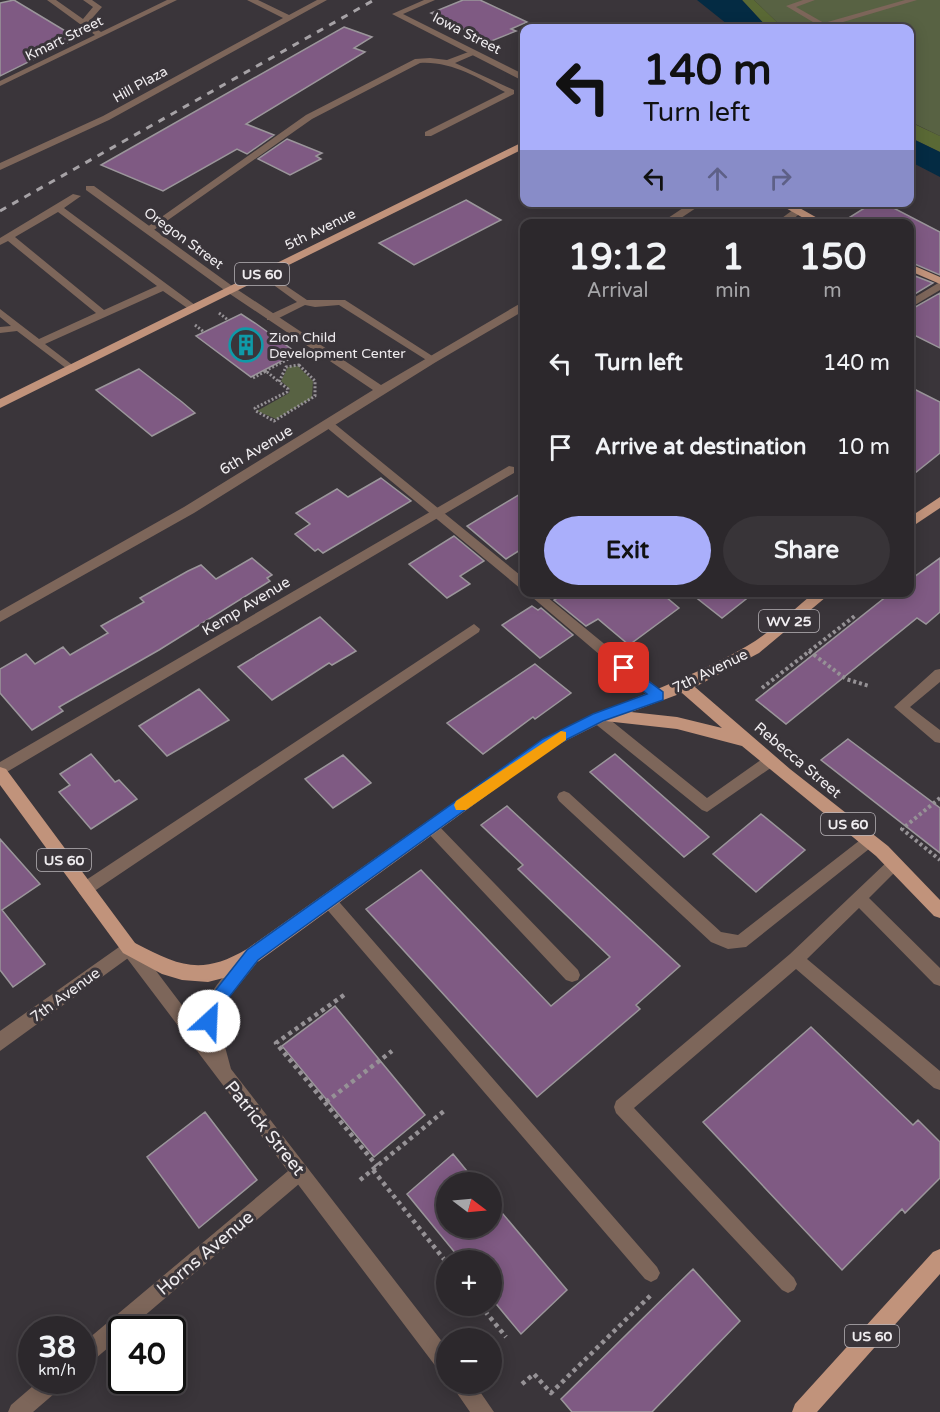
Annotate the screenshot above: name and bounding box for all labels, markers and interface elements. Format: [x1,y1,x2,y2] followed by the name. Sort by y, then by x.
[430,9,505,58] street label: Iowa Street
[23,12,106,65] street label: Kmart Street
[643,45,772,96] text: 140 m
[544,48,622,126] icon: left
[110,62,171,106] street label: Hill Plaza
[643,96,750,129] text: Turn left
[638,162,671,195] icon: left
[701,162,734,195] icon: ahead
[764,162,797,195] icon: right
[141,204,227,273] street label: Oregon Street
[282,205,358,254] street label: 5th Avenue
[568,236,668,279] text: 19:12
[722,236,744,279] text: 1
[798,236,866,279] text: 150
[235,263,289,285] road number: US 60
[587,279,649,303] text: Arrival
[715,279,751,303] text: min
[823,279,842,303] text: m
[228,327,264,363] building icon: Zion Child Development Center
[269,329,406,362] place label: Zion Child Development Center
[544,347,577,380] icon: left
[595,350,683,376] text: Turn left
[823,350,890,376] text: 140 m
[216,421,296,479] street label: 6th Avenue
[544,431,577,464] icon: arrive
[595,434,806,460] text: Arrive at destination
[836,434,890,460] text: 10 m
[544,516,711,585] button: Exit
[723,516,890,585] button: Share
[199,573,293,639] street label: Kemp Avenue
[759,610,819,632] road number: WV 25
[598,642,649,693] pin
[669,645,751,697] street label: 7th Avenue
[607,651,640,684] icon: arrive
[751,718,845,802] street label: Rebecca Street
[821,813,875,835] road number: US 60
[37,849,91,871] road number: US 60
[27,964,103,1026] street label: 7th Avenue
[177,989,241,1053] position arrow
[220,1076,310,1180] street label: Patrick Street
[436,1172,502,1238] north arrow
[436,1172,502,1394] map controls
[152,1206,258,1300] street label: Horns Avenue
[436,1250,502,1316] button: +
[108,1316,186,1394] speed limit sign: 40
[845,1325,899,1347] road number: US 60
[436,1328,502,1394] button: −
[38,1329,76,1366] text: 38
[38,1361,76,1379] text: km/h

